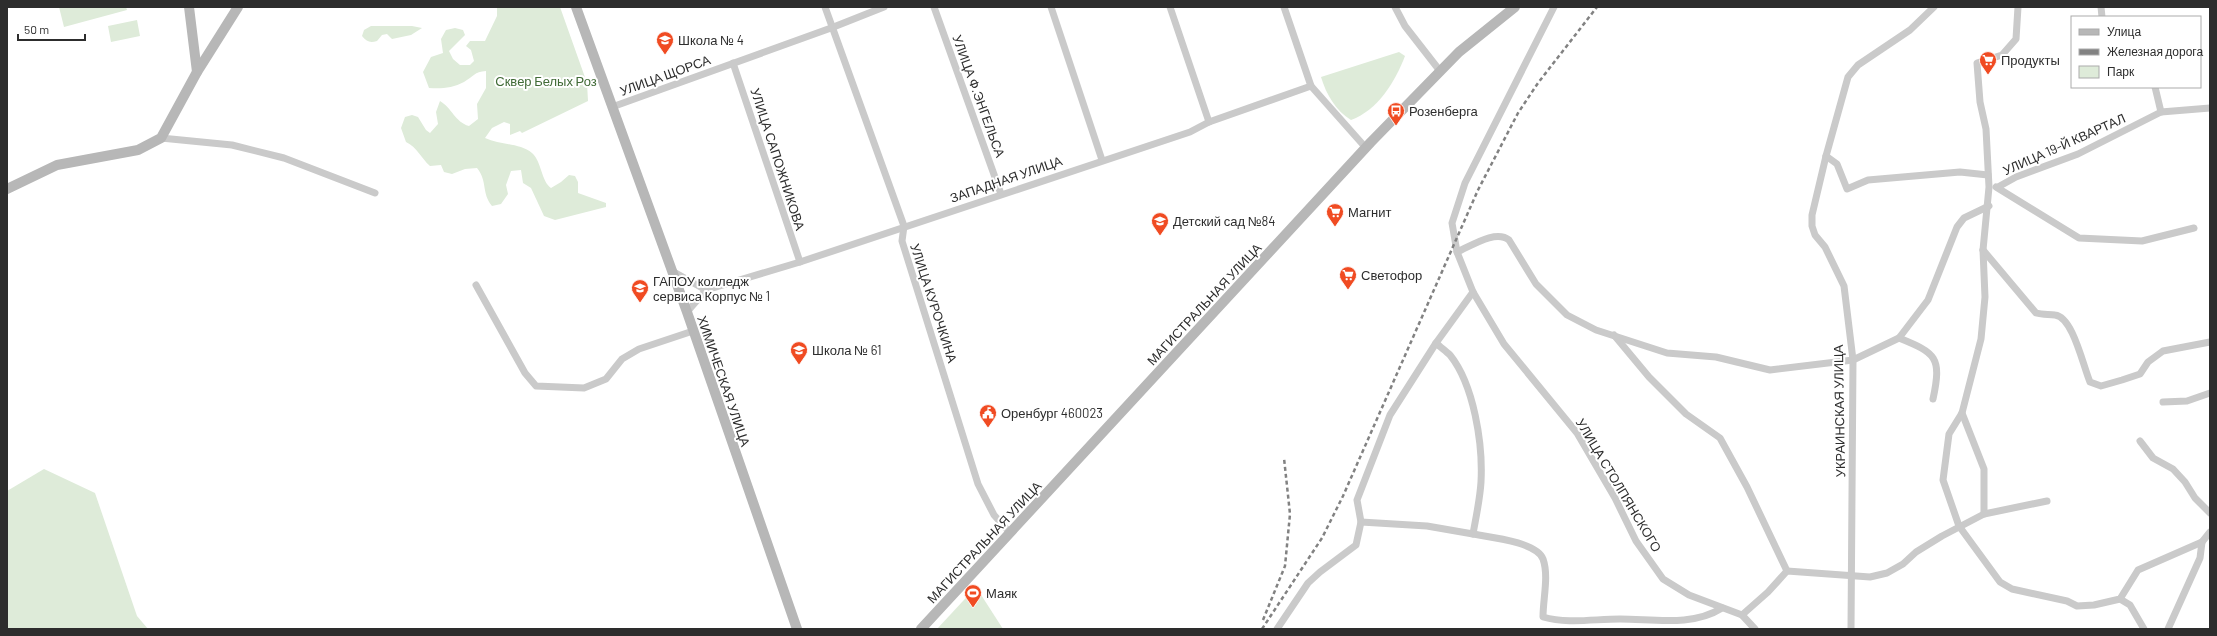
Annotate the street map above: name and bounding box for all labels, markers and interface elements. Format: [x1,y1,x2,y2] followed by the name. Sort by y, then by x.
[18,16,85,42] scale bar
[2071,16,2201,88] legend
[24,22,49,36] text: 50 m
[2107,24,2141,39] text: Улица
[655,30,675,55] school or university icon: Школа № 4
[678,32,744,48] place label: Школа № 4
[949,33,1009,160] street label: УЛИЦА Ф.ЭНГЕЛЬСА
[2107,44,2203,59] text: Железная дорога
[1978,50,1998,75] supermarket icon: Продукты
[618,51,713,99] street label: УЛИЦА ЩОРСА
[2001,52,2060,68] place label: Продукты
[2107,64,2135,79] text: Парк
[495,73,597,89] park label: Сквер Белых Роз
[747,86,809,232] street label: УЛИЦА САПОЖНИКОВА
[1386,101,1406,126] bus stop icon: Розенберга
[1409,103,1479,119] place label: Розенберга
[2000,110,2128,178] street label: УЛИЦА 19-Й КВАРТАЛ
[948,152,1065,206] street label: ЗАПАДНАЯ УЛИЦА
[1325,202,1345,227] supermarket icon: Магнит
[1348,204,1391,220] place label: Магнит
[1150,211,1170,236] school or university icon: Детский сад №84
[1173,213,1276,229] place label: Детский сад №84
[1143,240,1265,368] street label: МАГИСТРАЛЬНАЯ УЛИЦА
[907,241,961,365] street label: УЛИЦА КУРОЧКИНА
[1338,265,1358,290] supermarket icon: Светофор
[1361,267,1422,283] place label: Светофор
[653,273,770,304] place label: ГАПОУ колледж сервиса Корпус № 1
[630,278,650,303] school or university icon: ГАПОУ колледж сервиса Корпус № 1
[694,314,754,449] street label: ХИМИЧЕСКАЯ УЛИЦА
[789,340,809,365] school or university icon: Школа № 61
[812,342,882,358] place label: Школа № 61
[1830,344,1848,477] street label: УКРАИНСКАЯ УЛИЦА
[978,403,998,428] public building icon: Оренбург 460023
[1001,405,1103,421] place label: Оренбург 460023
[1573,415,1665,555] street label: УЛИЦА СТОЛПЯНСКОГО
[923,478,1045,606] street label: МАГИСТРАЛЬНАЯ УЛИЦА
[963,583,983,608] sports icon: Маяк
[986,585,1017,601] place label: Маяк

